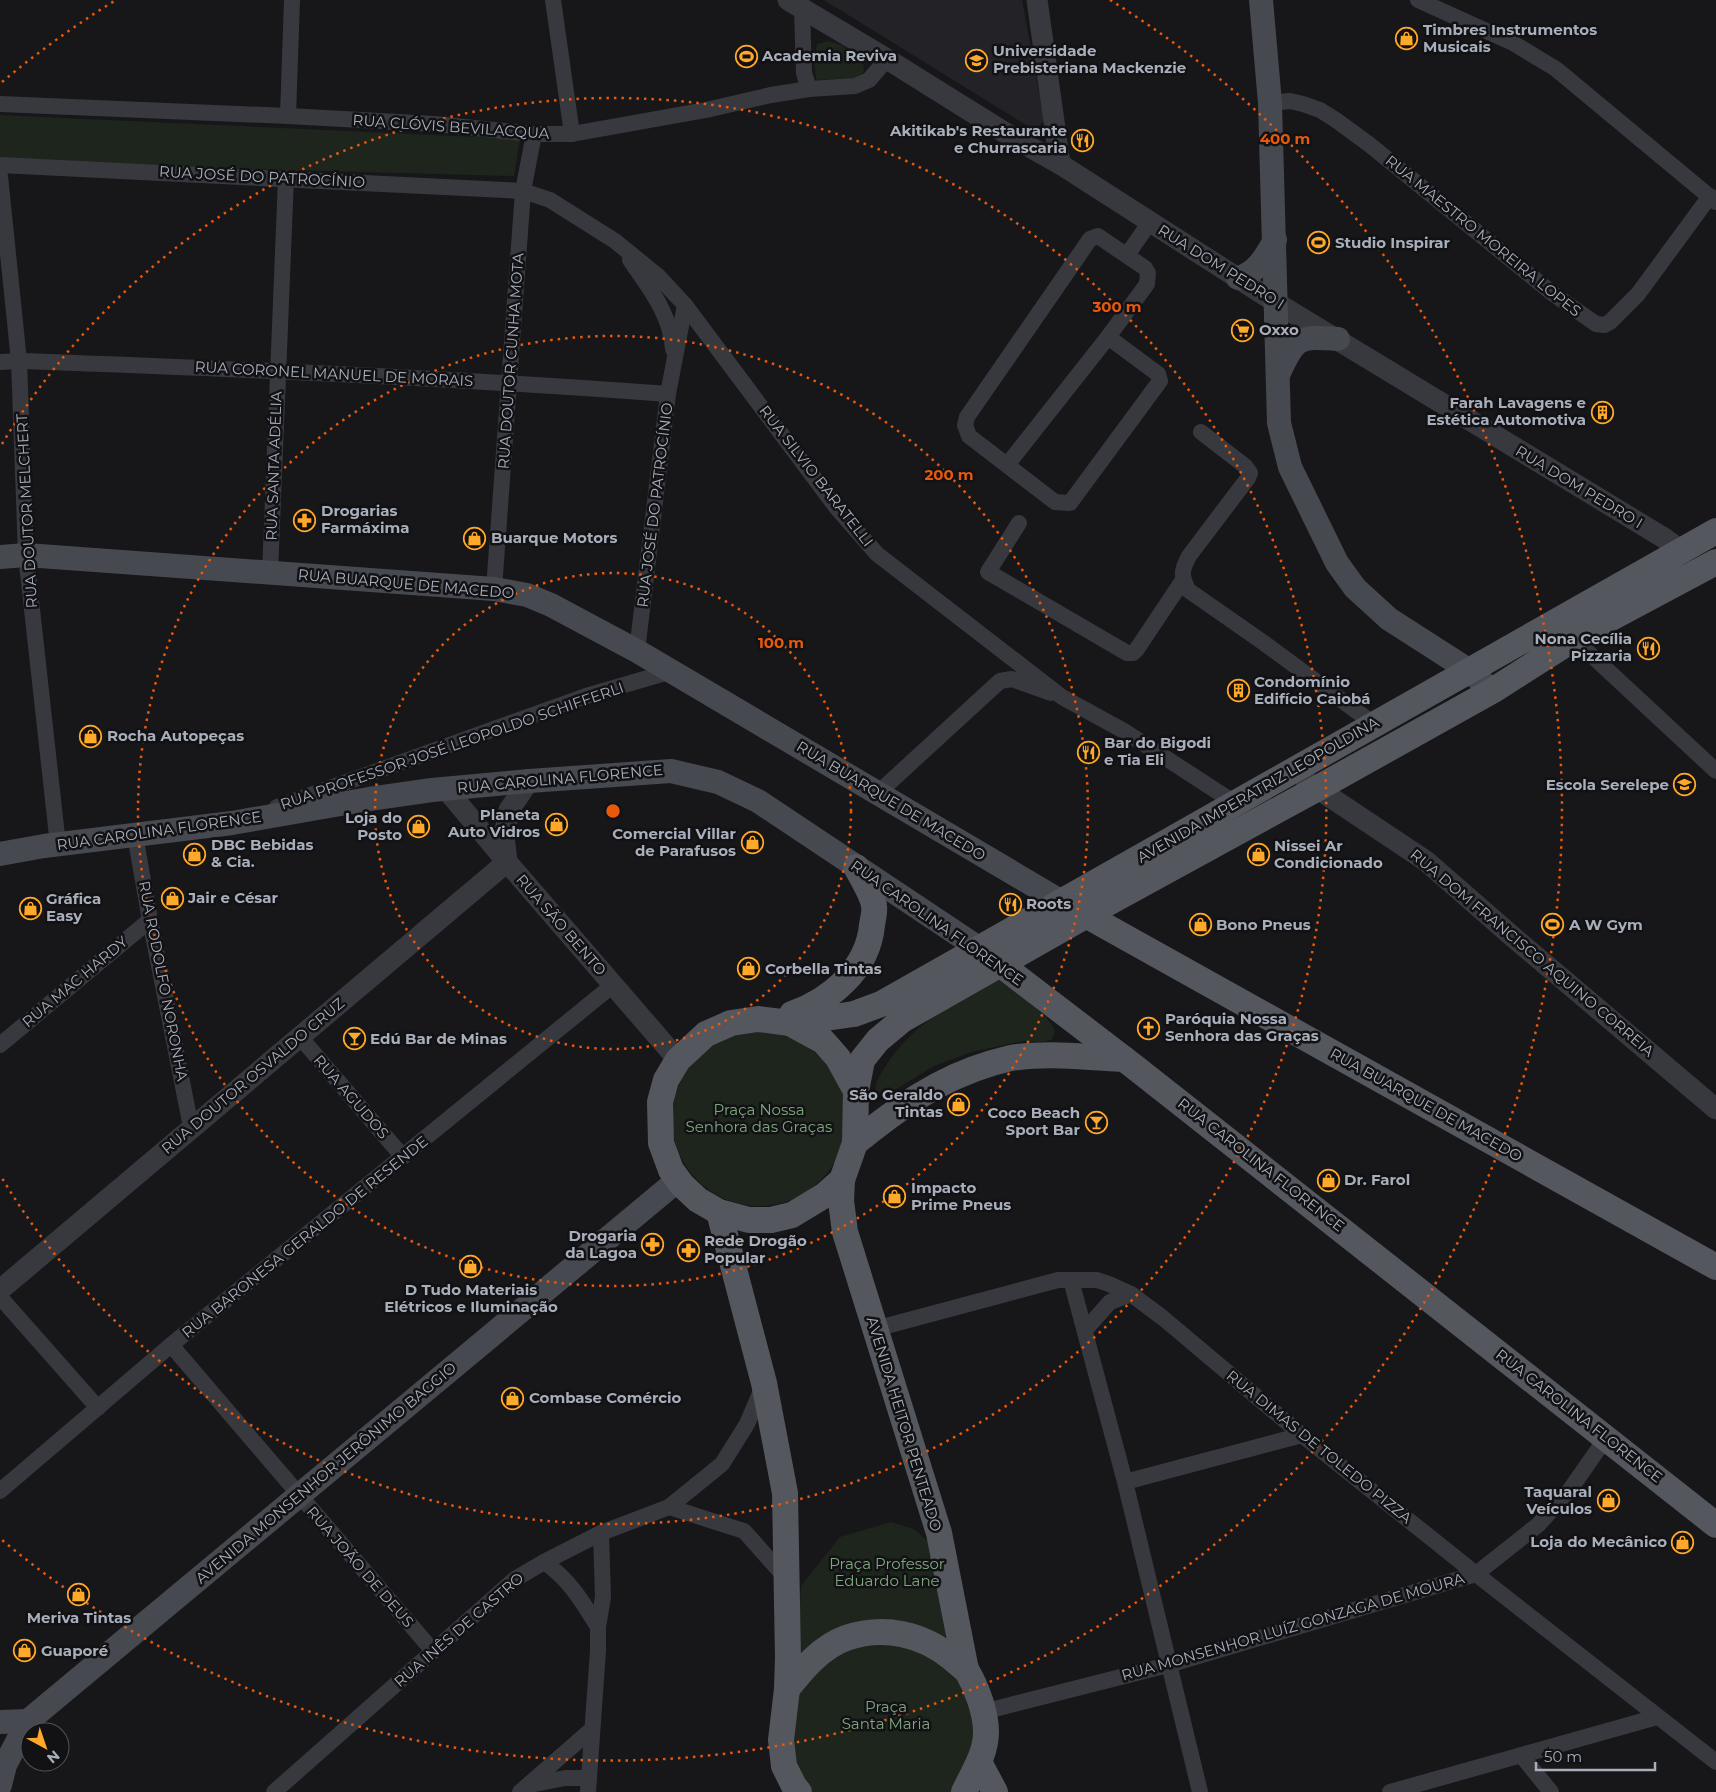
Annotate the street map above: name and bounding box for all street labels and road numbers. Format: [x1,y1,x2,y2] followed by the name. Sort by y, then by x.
[352,110,550,143] street label: RUA CLÓVIS BEVILACQUA
[1382,151,1585,320] street label: RUA MAESTRO MOREIRA LOPES
[159,162,365,191] street label: RUA JOSÉ DO PATROCÍNIO
[1155,220,1288,313] street label: RUA DOM PEDRO I
[493,252,528,470] street label: RUA DOUTOR CUNHA MOTA
[194,357,474,390] street label: RUA CORONEL MANUEL DE MORAIS
[261,391,286,541] street label: RUA SANTA ADÉLIA
[633,401,676,608] street label: RUA JOSÉ DO PATROCÍNIO
[755,401,878,550] street label: RUA SILVIO BARATELLI
[12,413,41,609] street label: RUA DOUTOR MELCHERT
[1512,441,1646,532] street label: RUA DOM PEDRO I
[297,565,515,602] street label: RUA BUARQUE DE MACEDO
[278,678,626,813] street label: RUA PROFESSOR JOSÉ LEOPOLDO SCHIFFERLI
[1134,712,1382,867] street label: AVENIDA IMPERATRIZ LEOPOLDINA
[793,737,989,865] street label: RUA BUARQUE DE MACEDO
[456,760,664,797] street label: RUA CAROLINA FLORENCE
[55,807,262,854] street label: RUA CAROLINA FLORENCE
[1406,845,1658,1061] street label: RUA DOM FRANCISCO AQUINO CORREIA
[847,856,1027,990] street label: RUA CAROLINA FLORENCE
[512,870,611,979] street label: RUA SÃO BENTO
[135,879,192,1083] street label: RUA RODOLFO NORONHA
[18,932,132,1031] street label: RUA MAC HARDY
[157,993,348,1158] street label: RUA DOUTOR OSVALDO CRUZ
[1327,1044,1526,1166] street label: RUA BUARQUE DE MACEDO
[310,1051,393,1143] street label: RUA AGUDOS
[1174,1094,1348,1236] street label: RUA CAROLINA FLORENCE
[178,1131,431,1342] street label: RUA BARONESA GERALDO DE RESENDE
[863,1314,946,1534] street label: AVENIDA HEITOR PENTEADO
[1492,1345,1666,1487] street label: RUA CAROLINA FLORENCE
[191,1358,460,1588] street label: AVENIDA MONSENHOR JERÔNIMO BAGGIO
[1223,1366,1416,1527] street label: RUA DIMAS DE TOLEDO PIZZA
[303,1502,418,1631] street label: RUA JOÃO DE DEUS
[390,1568,527,1691] street label: RUA INÊS DE CASTRO
[1119,1568,1467,1685] street label: RUA MONSENHOR LUÍZ GONZAGA DE MOURA

